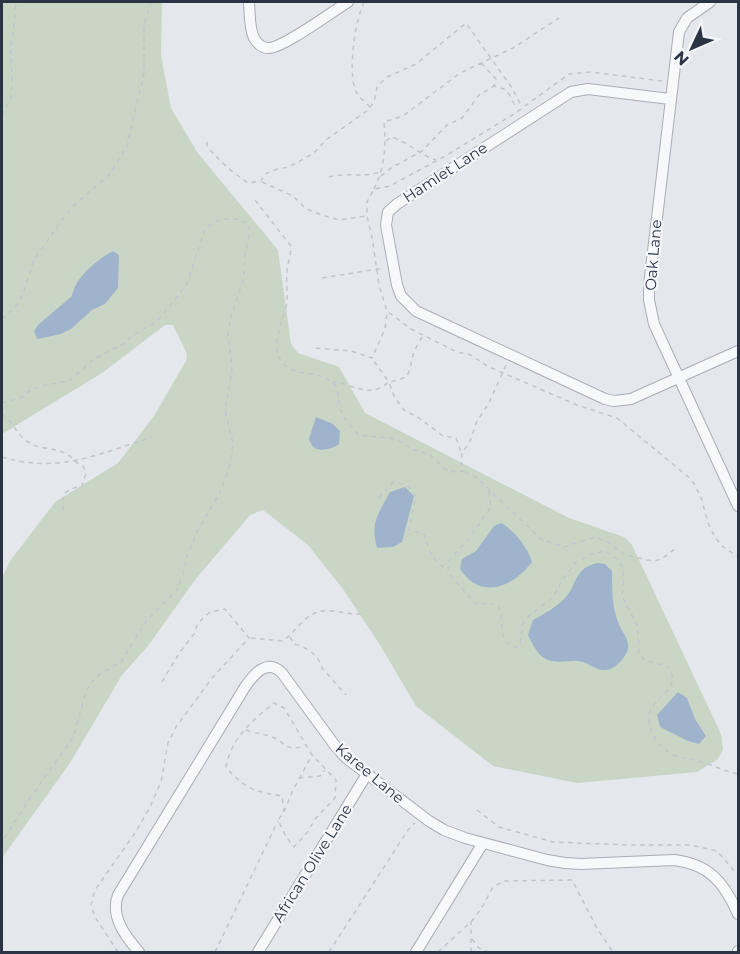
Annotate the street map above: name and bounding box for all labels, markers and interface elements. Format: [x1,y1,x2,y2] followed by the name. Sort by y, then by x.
[662,18,722,78] north arrow
[670,47,693,69] text: N
[399,138,491,206] street label: Hamlet Lane
[640,219,666,291] street label: Oak Lane
[332,739,408,807] street label: Karee Lane
[268,800,356,926] street label: African Olive Lane

